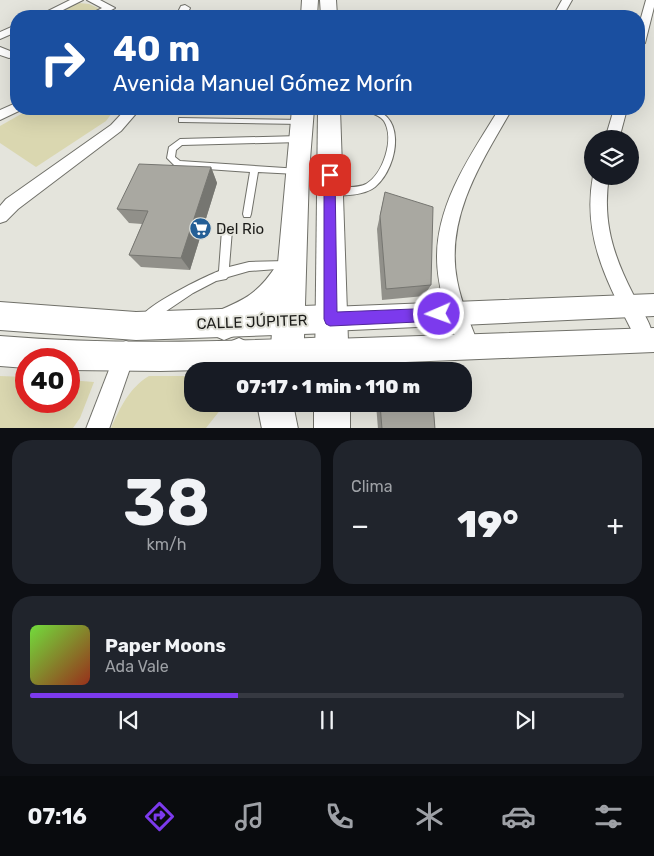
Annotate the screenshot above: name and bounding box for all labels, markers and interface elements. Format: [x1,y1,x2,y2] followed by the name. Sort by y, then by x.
[113,28,200,70] text: 40 m
[30,30,95,95] icon: right
[113,70,413,97] text: Avenida Manuel Gómez Morín
[584,130,639,185] map controls
[584,130,639,185] button: layers
[309,154,351,196] pin
[316,161,344,189] icon: arrive
[188,217,212,241] supermarket icon: Del Rio
[216,220,264,238] place label: Del Rio
[412,287,464,339] position arrow
[196,311,308,333] street label: CALLE JÚPITER
[15,348,80,413] speed limit sign: 40
[236,375,420,398] text: 07:17 · 1 min · 110 m
[123,464,210,541] text: 38
[351,477,392,496] text: Clima
[457,501,518,547] text: 19°
[351,509,369,542] text: −
[607,509,624,542] text: +
[147,535,186,554] text: km/h
[105,634,226,657] text: Paper Moons
[105,657,169,676] text: Ada Vale
[115,706,143,734] icon: previous
[313,706,341,734] icon: pause
[511,706,539,734] icon: next
[142,799,177,834] icon: directions
[232,799,267,834] icon: music
[322,799,357,834] icon: phone
[412,799,447,834] icon: climate
[501,799,536,834] icon: car
[591,799,626,834] icon: filters
[27,803,87,830] text: 07:16

